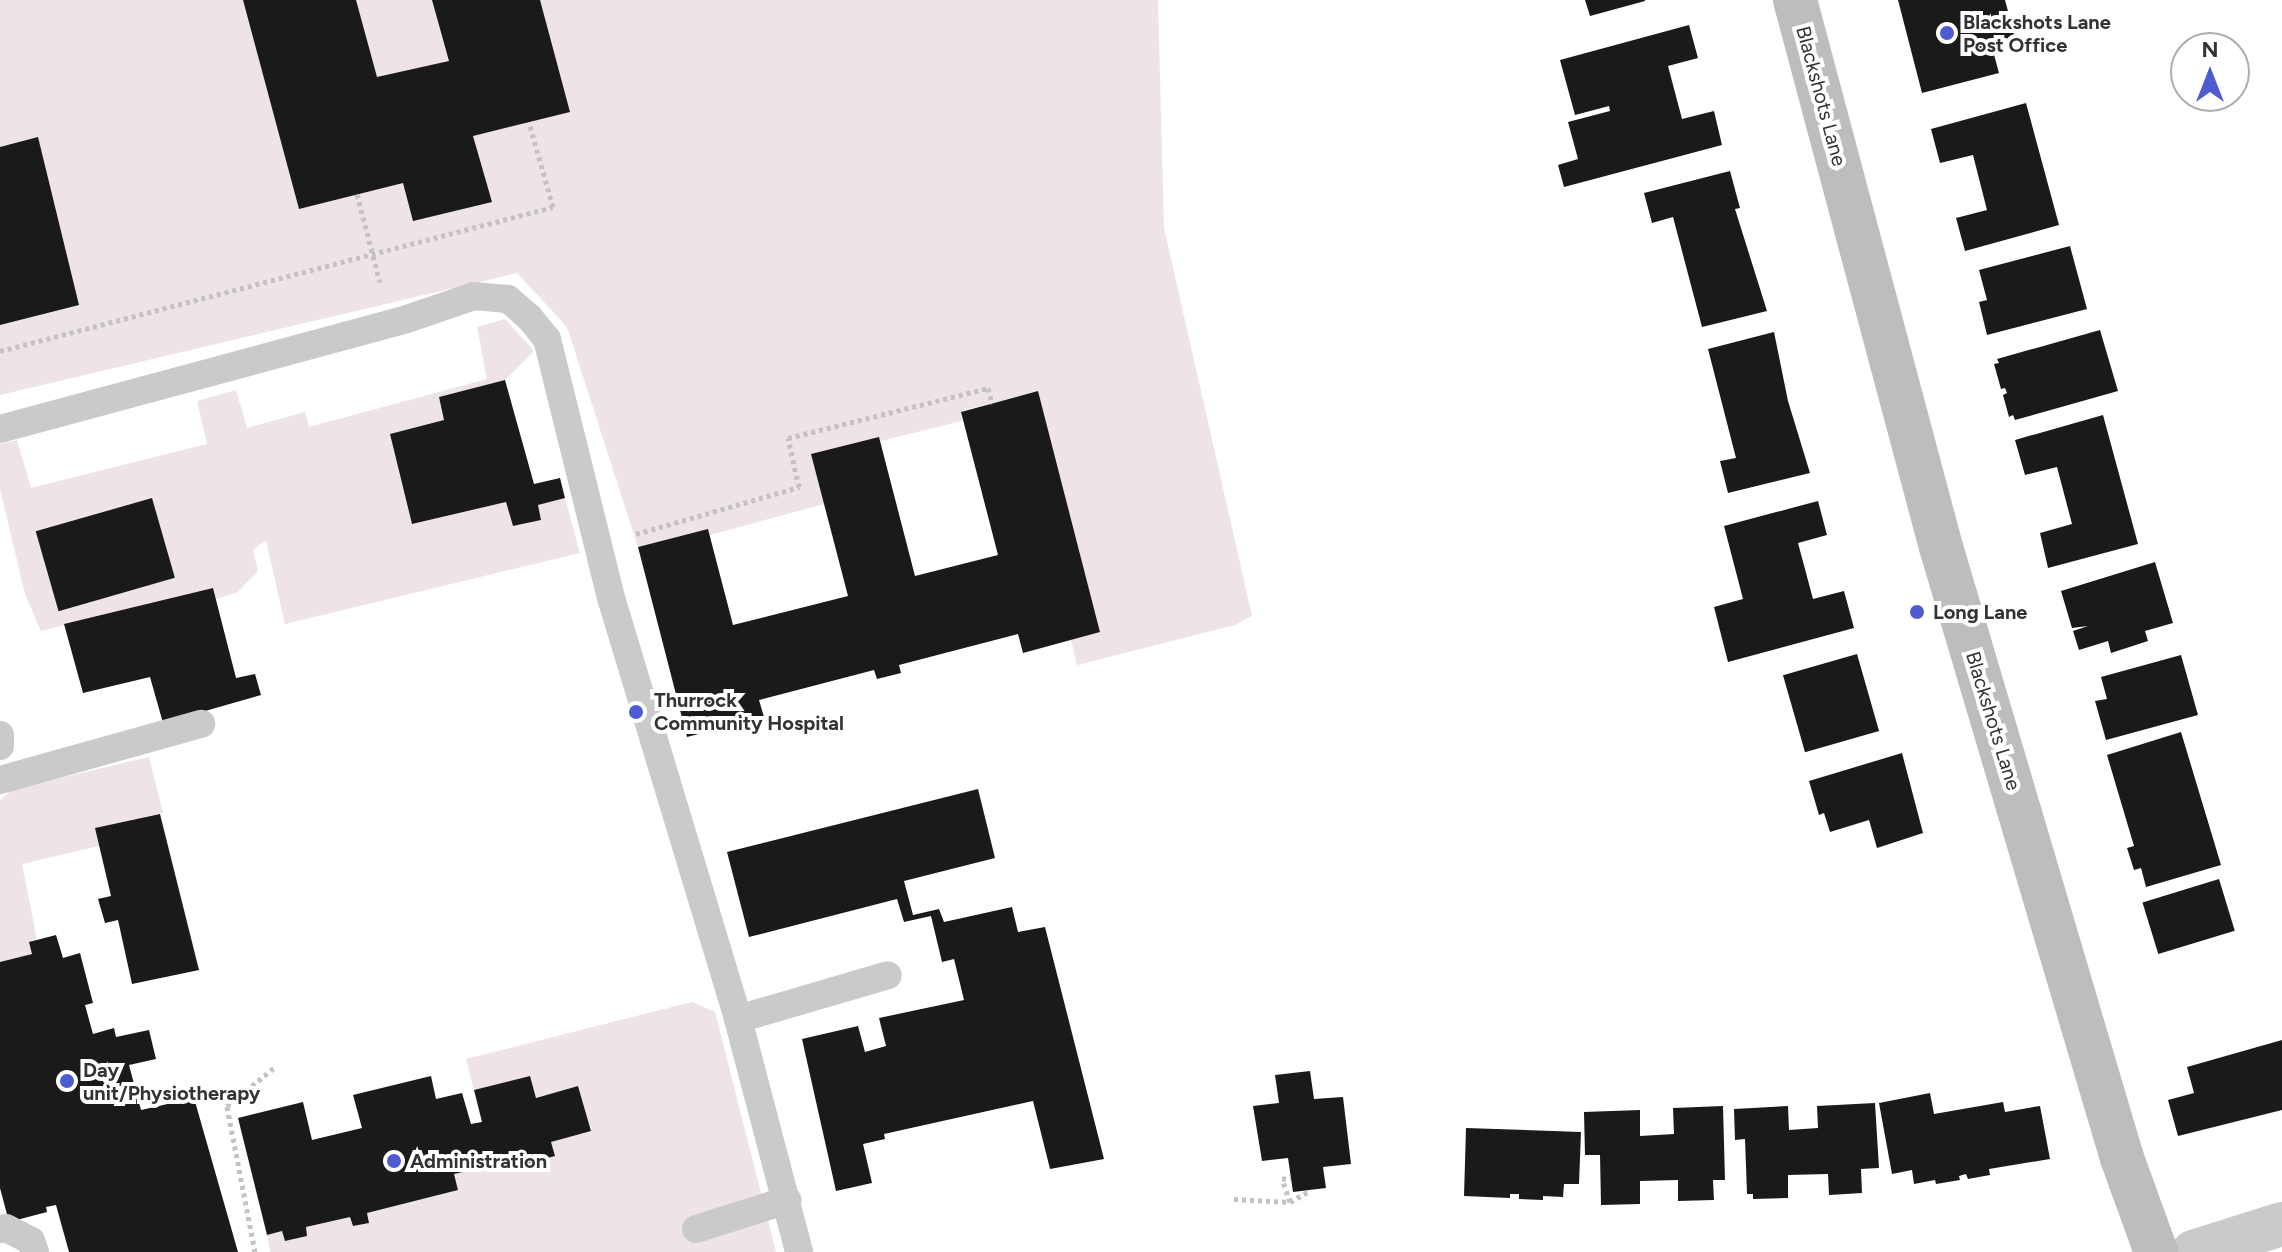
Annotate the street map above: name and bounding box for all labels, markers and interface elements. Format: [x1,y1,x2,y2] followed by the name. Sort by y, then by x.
[1963,10,2111,57] place label: Blackshots Lane Post Office
[1791,23,1851,169] street label: Blackshots Lane
[1938,24,1956,42] marker: Blackshots Lane Post Office
[2170,32,2250,112] north arrow
[2201,36,2219,63] text: N
[1933,600,2027,624] place label: Long Lane
[1908,603,1926,621] marker: Long Lane
[1960,649,2026,793] street label: Blackshots Lane
[654,688,844,735] place label: Thurrock Community Hospital
[625,701,647,723] marker: Thurrock Community Hospital
[83,1058,260,1105] place label: Day unit/Physiotherapy
[58,1072,76,1090] marker: Day unit/Physiotherapy
[410,1149,547,1173] place label: Administration
[385,1152,403,1170] marker: Administration

